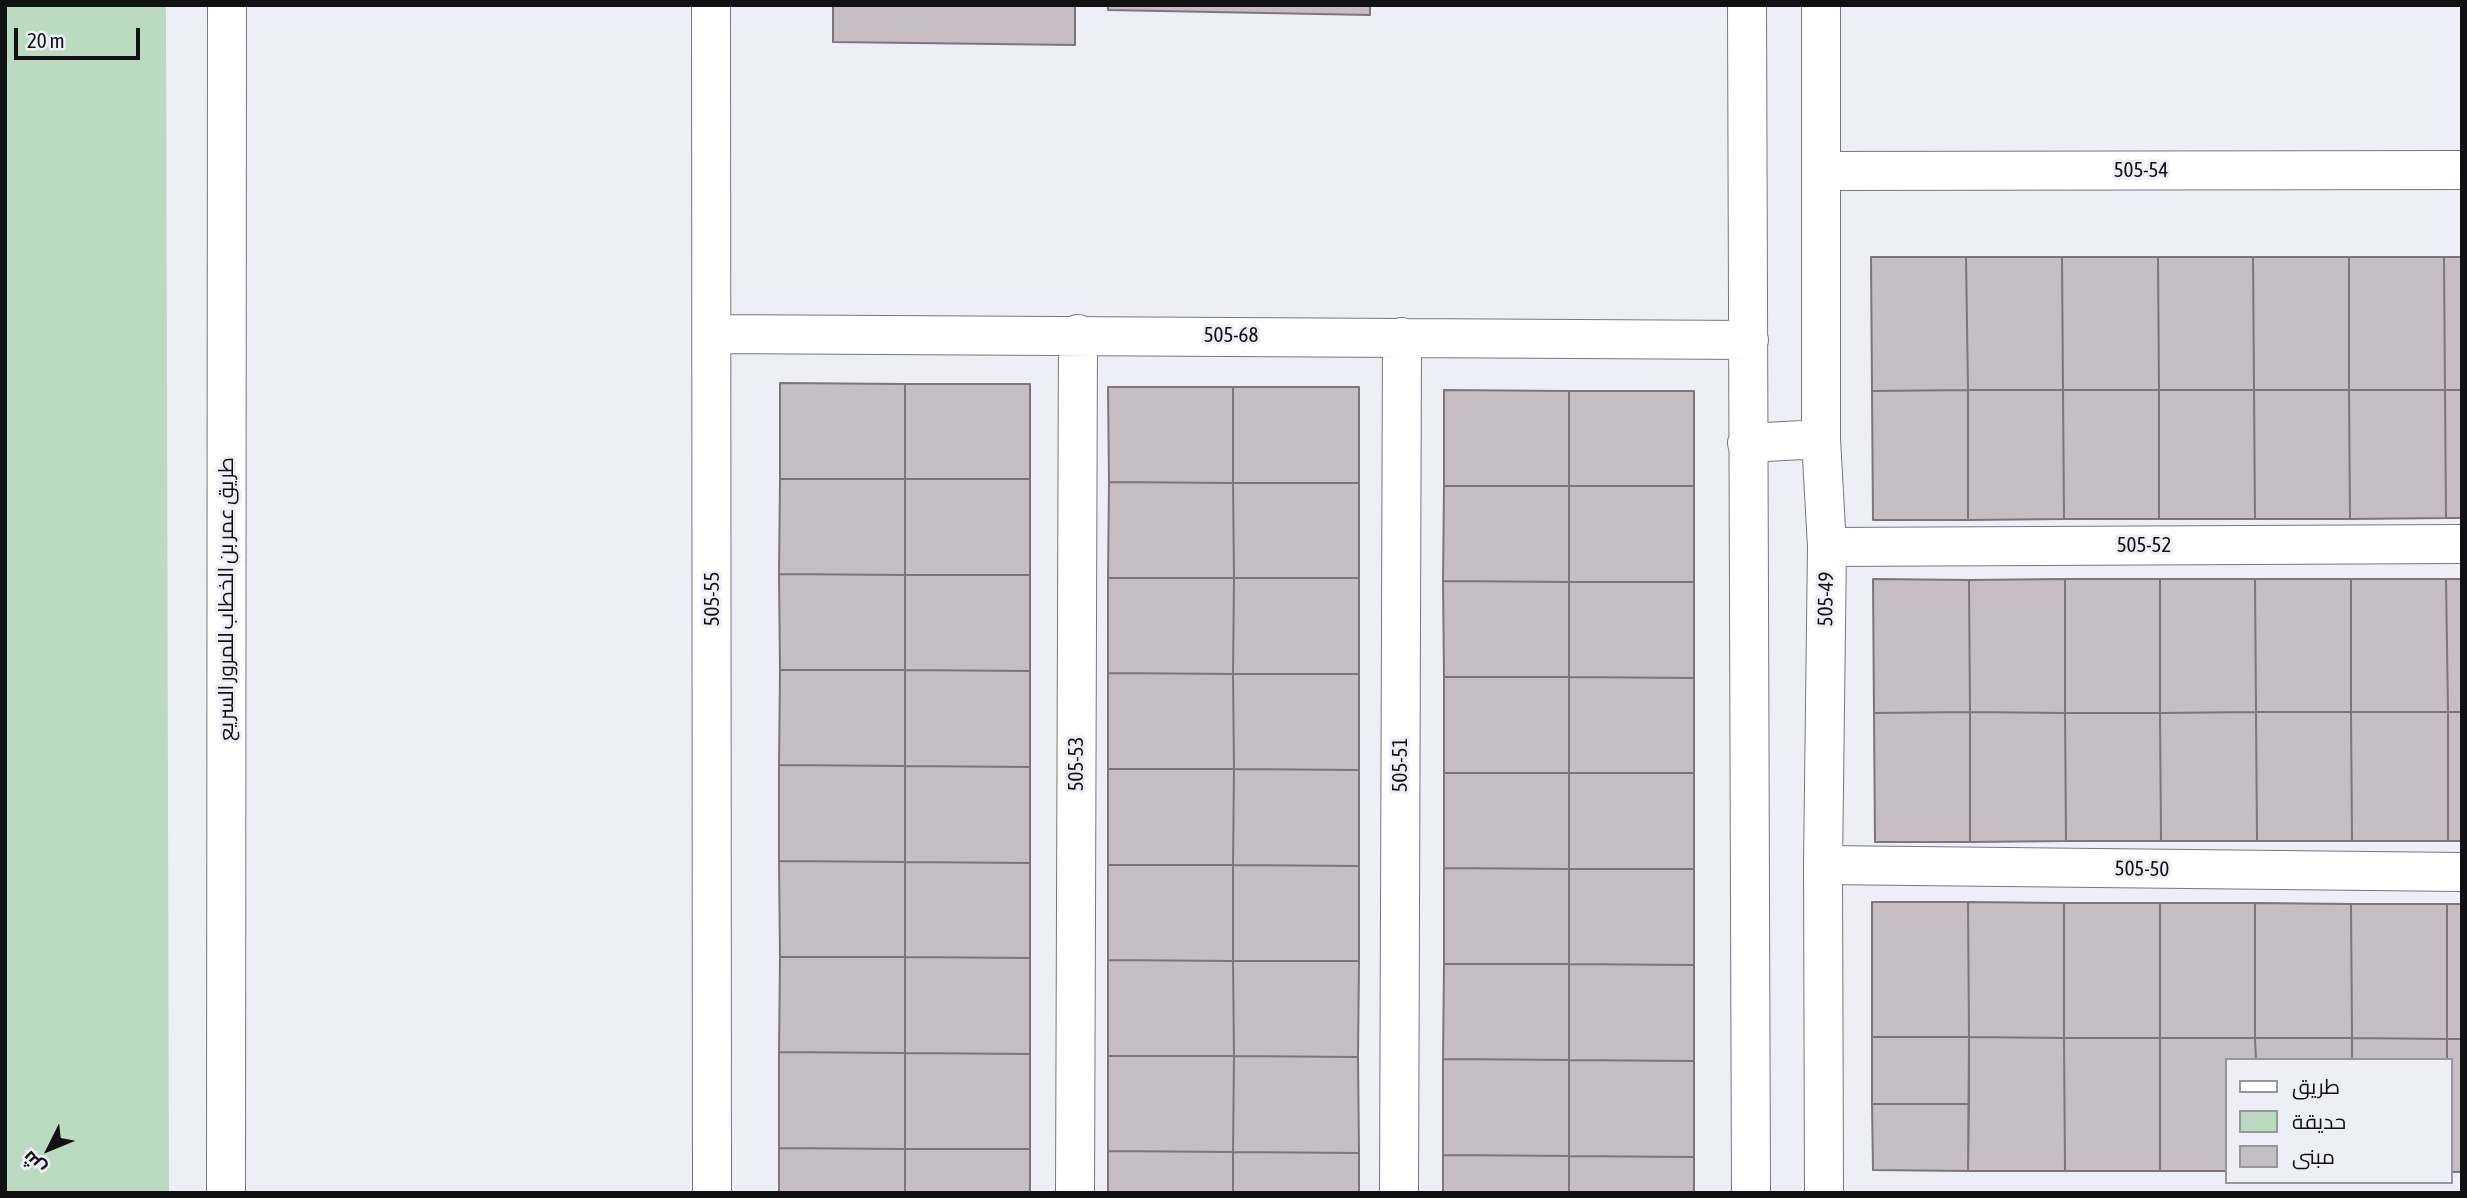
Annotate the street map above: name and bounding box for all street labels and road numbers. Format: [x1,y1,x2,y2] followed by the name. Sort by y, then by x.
[2114,157,2168,183] street label: 505-54
[1204,322,1258,348] street label: 505-68
[213,457,239,741] street label: طريق عمر بن الخطاب للمرور السريع
[2117,532,2171,558] street label: 505-52
[1813,571,1839,627] street label: 505-49
[699,572,725,626] street label: 505-55
[1063,737,1089,791] street label: 505-53
[1387,738,1413,792] street label: 505-51
[2114,856,2170,882] street label: 505-50

